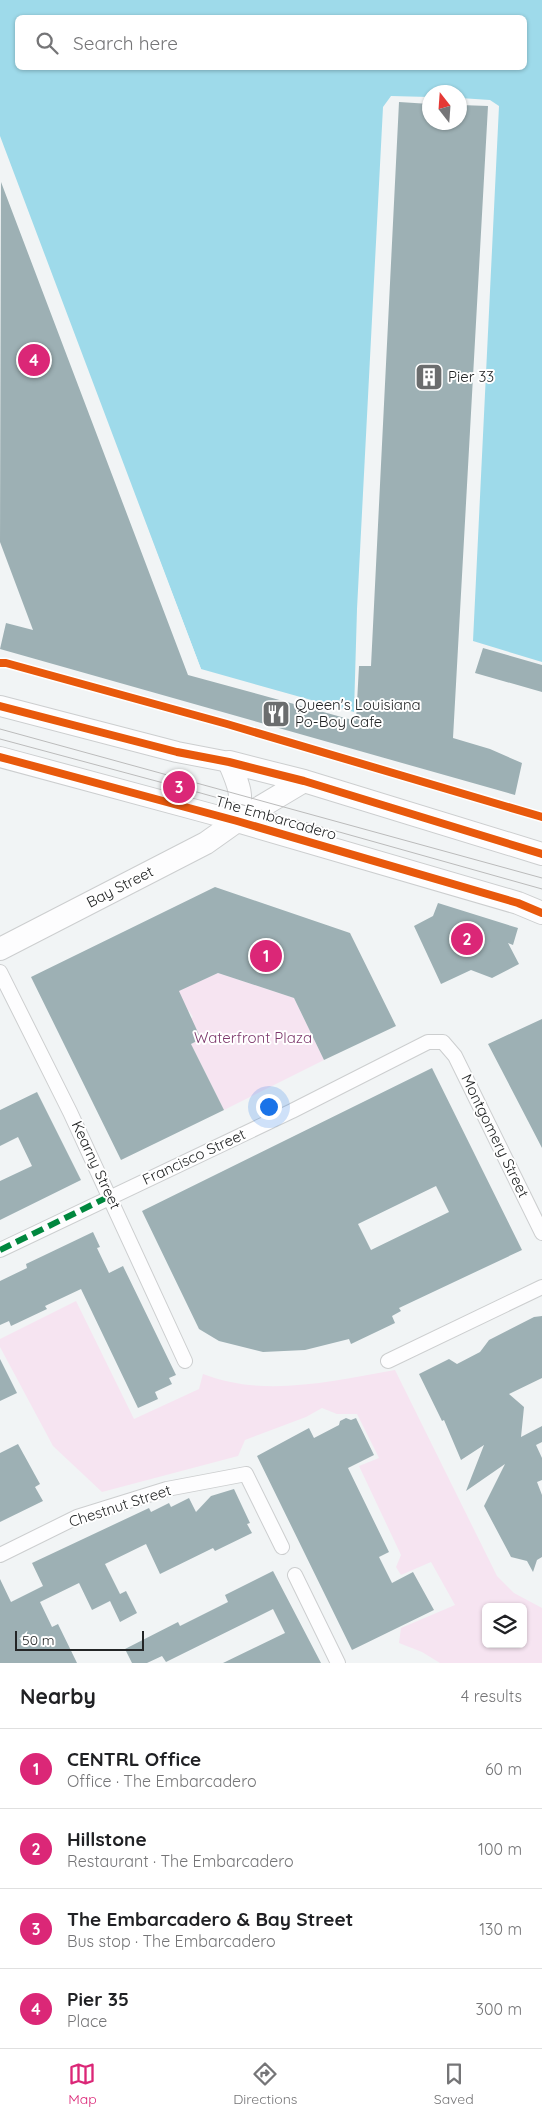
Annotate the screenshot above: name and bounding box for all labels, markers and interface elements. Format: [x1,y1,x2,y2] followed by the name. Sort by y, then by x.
[15,15,527,70] search box
[33,29,61,57] icon: search
[73,31,178,55] text: Search here
[422,85,467,130] north arrow
[18,341,50,379] pin: 4
[414,362,444,392] building icon: Pier 33
[448,367,494,386] place label: Pier 33
[295,695,421,731] place label: Queen's Louisiana Po-Boy Cafe
[261,699,291,729] restaurant icon: Queen's Louisiana Po-Boy Cafe
[163,768,195,806] pin: 3
[213,791,339,844] street label: The Embarcadero
[83,862,156,911] street label: Bay Street
[451,920,483,958] pin: 2
[250,937,282,975] pin: 1
[194,1028,312,1047] park label: Waterfront Plaza
[457,1071,534,1201] street label: Montgomery Street
[256,1094,282,1120] your location
[68,1118,125,1212] street label: Kearny Street
[139,1124,248,1189] street label: Francisco Street
[66,1480,173,1531] street label: Chestnut Street
[482,1603,527,1648] map controls
[482,1603,527,1648] button: layers
[15,1628,144,1651] scale bar
[22,1631,55,1649] text: 50 m
[20,1683,96,1709] text: Nearby
[461,1686,522,1706] text: 4 results
[67,1747,201,1771] text: CENTRL Office
[33,1759,39,1779] text: 1
[485,1759,522,1779] text: 60 m
[67,1771,257,1791] text: Office · The Embarcadero
[67,1827,147,1851] text: Hillstone
[31,1839,41,1859] text: 2
[478,1839,522,1859] text: 100 m
[67,1851,294,1871] text: Restaurant · The Embarcadero
[67,1907,353,1931] text: The Embarcadero & Bay Street
[32,1919,40,1939] text: 3
[479,1919,522,1939] text: 130 m
[67,1931,276,1951] text: Bus stop · The Embarcadero
[67,1987,129,2011] text: Pier 35
[31,1999,41,2019] text: 4
[476,1999,522,2019] text: 300 m
[67,2011,107,2031] text: Place
[68,2060,97,2108] tab: Map
[233,2060,297,2108] tab: Directions
[434,2060,474,2108] tab: Saved

